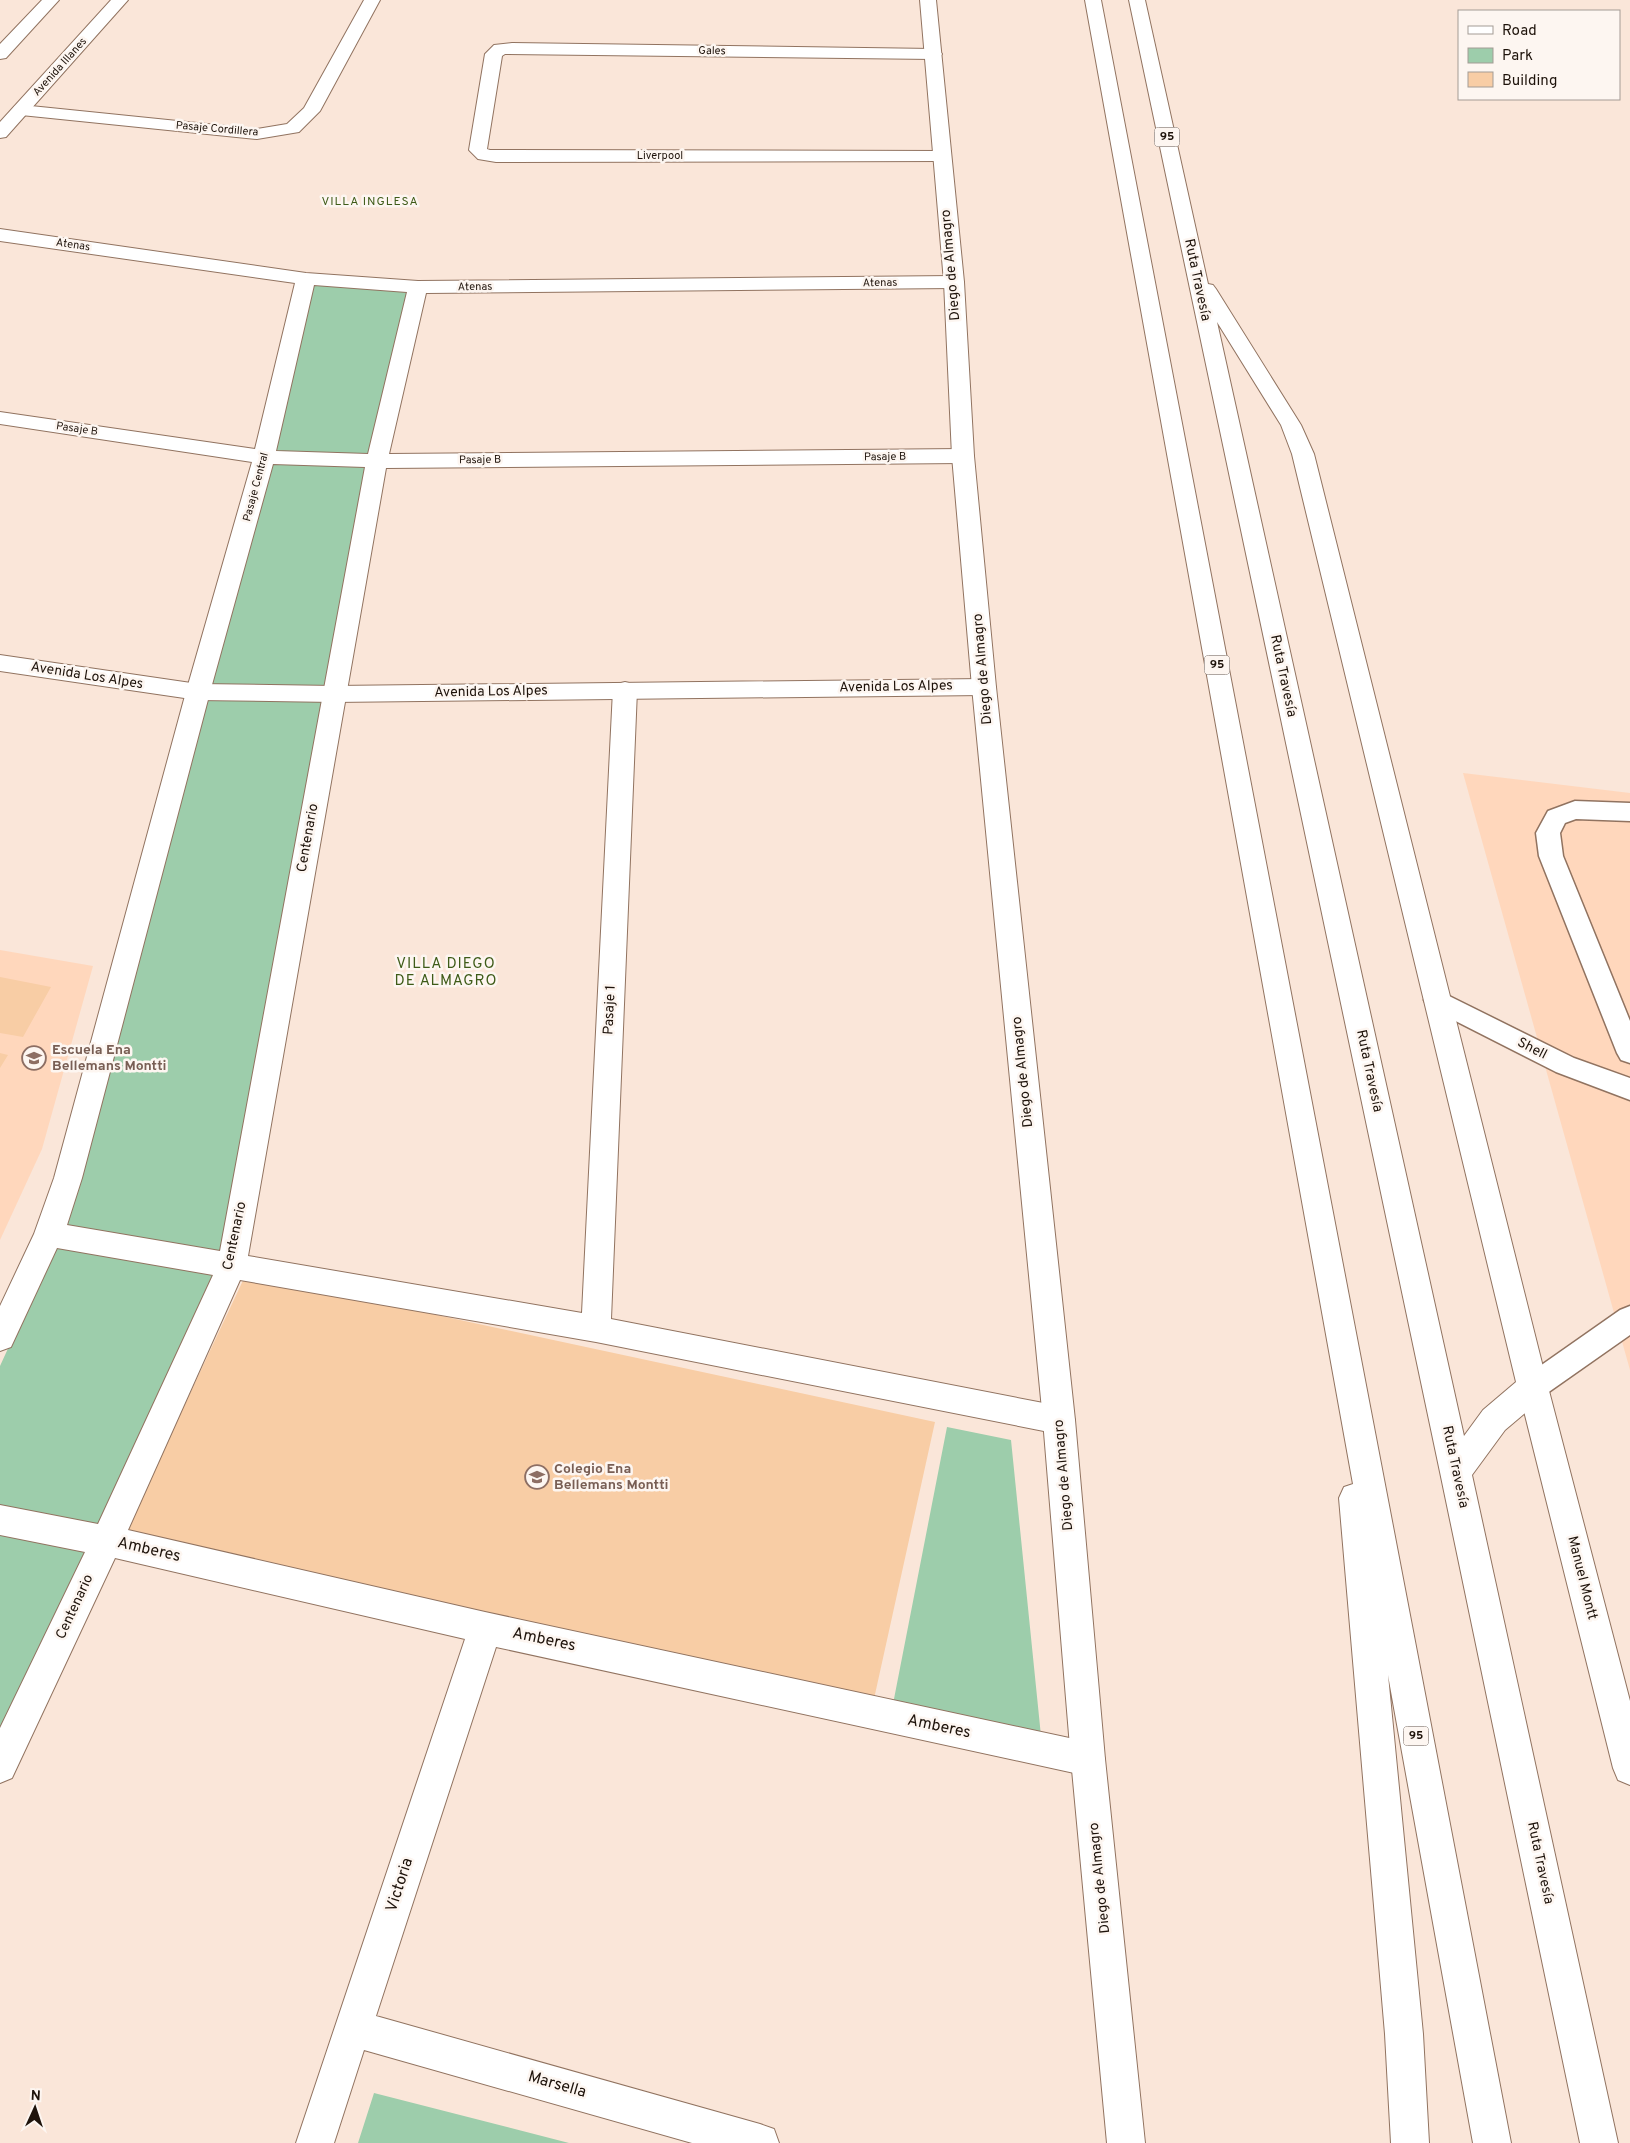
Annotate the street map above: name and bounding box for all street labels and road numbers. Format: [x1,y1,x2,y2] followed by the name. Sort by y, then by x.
[30,35,90,99] street label: Avenida Illanes
[698,44,726,58] street label: Gales
[175,118,259,140] street label: Pasaje Cordillera
[1154,128,1180,146] road number: 95
[637,149,683,163] street label: Liverpool
[938,209,964,321] street label: Diego de Almagro
[55,236,91,254] street label: Atenas
[1180,237,1214,323] street label: Ruta Travesía
[863,276,897,290] street label: Atenas
[458,280,492,294] street label: Atenas
[55,419,99,439] street label: Pasaje B
[864,450,906,464] street label: Pasaje B
[240,451,272,523] street label: Pasaje Central
[459,453,501,467] street label: Pasaje B
[970,613,996,725] street label: Diego de Almagro
[1266,633,1300,719] street label: Ruta Travesía
[1204,656,1230,674] road number: 95
[30,659,144,693] street label: Avenida Los Alpes
[839,678,953,696] street label: Avenida Los Alpes
[434,683,548,701] street label: Avenida Los Alpes
[294,802,322,874] street label: Centenario
[600,985,620,1035] street label: Pasaje 1
[1009,1015,1037,1128] street label: Diego de Almagro
[1352,1028,1386,1114] street label: Ruta Travesía
[1514,1034,1550,1064] street label: Shell
[219,1200,251,1272] street label: Centenario
[1051,1419,1077,1531] street label: Diego de Almagro
[1438,1424,1472,1510] street label: Ruta Travesía
[115,1533,183,1567] street label: Amberes
[1563,1534,1601,1622] street label: Manuel Montt
[53,1572,97,1642] street label: Centenario
[511,1624,577,1656] street label: Amberes
[906,1711,972,1743] street label: Amberes
[1404,1726,1428,1745] road number: 95
[1523,1820,1557,1906] street label: Ruta Travesía
[1086,1821,1114,1934] street label: Diego de Almagro
[382,1855,418,1915] street label: Victoria
[525,2067,589,2103] street label: Marsella

